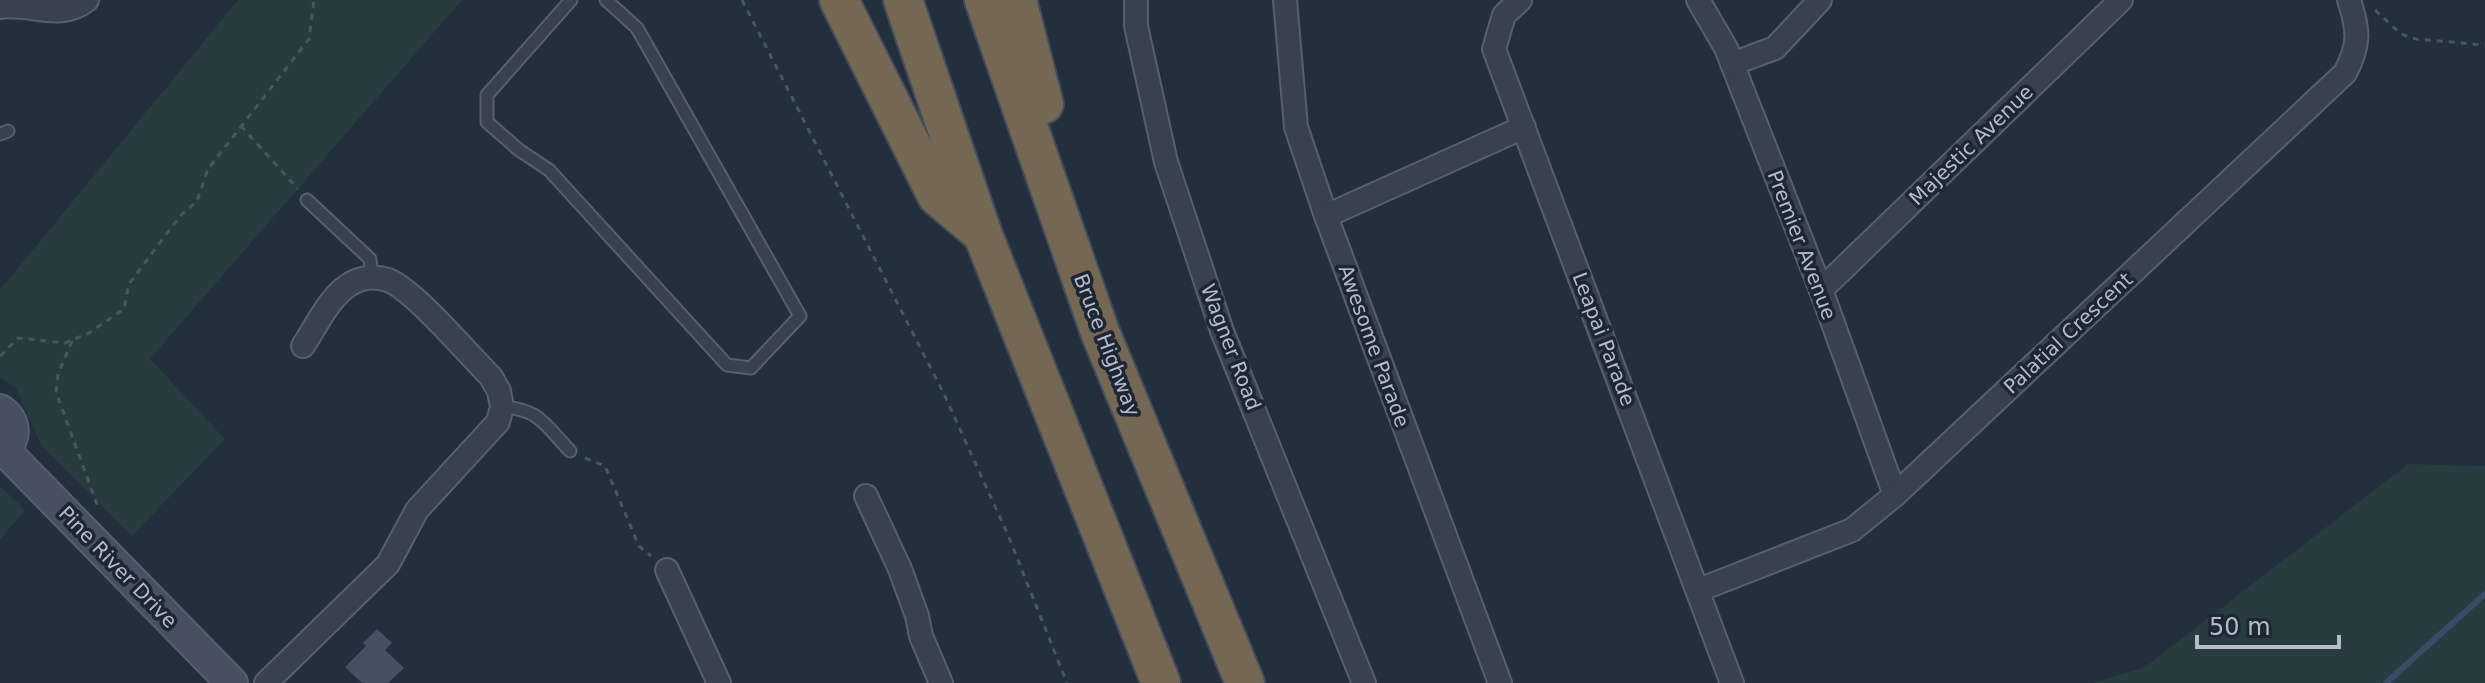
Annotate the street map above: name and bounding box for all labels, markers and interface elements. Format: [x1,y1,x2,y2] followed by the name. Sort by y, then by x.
[1904,80,2038,210] street label: Majestic Avenue
[1762,167,1842,323] street label: Premier Avenue
[1333,261,1415,431] street label: Awesome Parade
[1999,267,2137,399] street label: Palatial Crescent
[1568,269,1640,409] street label: Leapai Parade
[1069,270,1145,420] street label: Bruce Highway
[1196,281,1266,413] street label: Wagner Road
[54,501,182,633] street label: Pine River Drive
[2197,599,2339,649] scale bar
[2209,613,2271,641] text: 50 m

